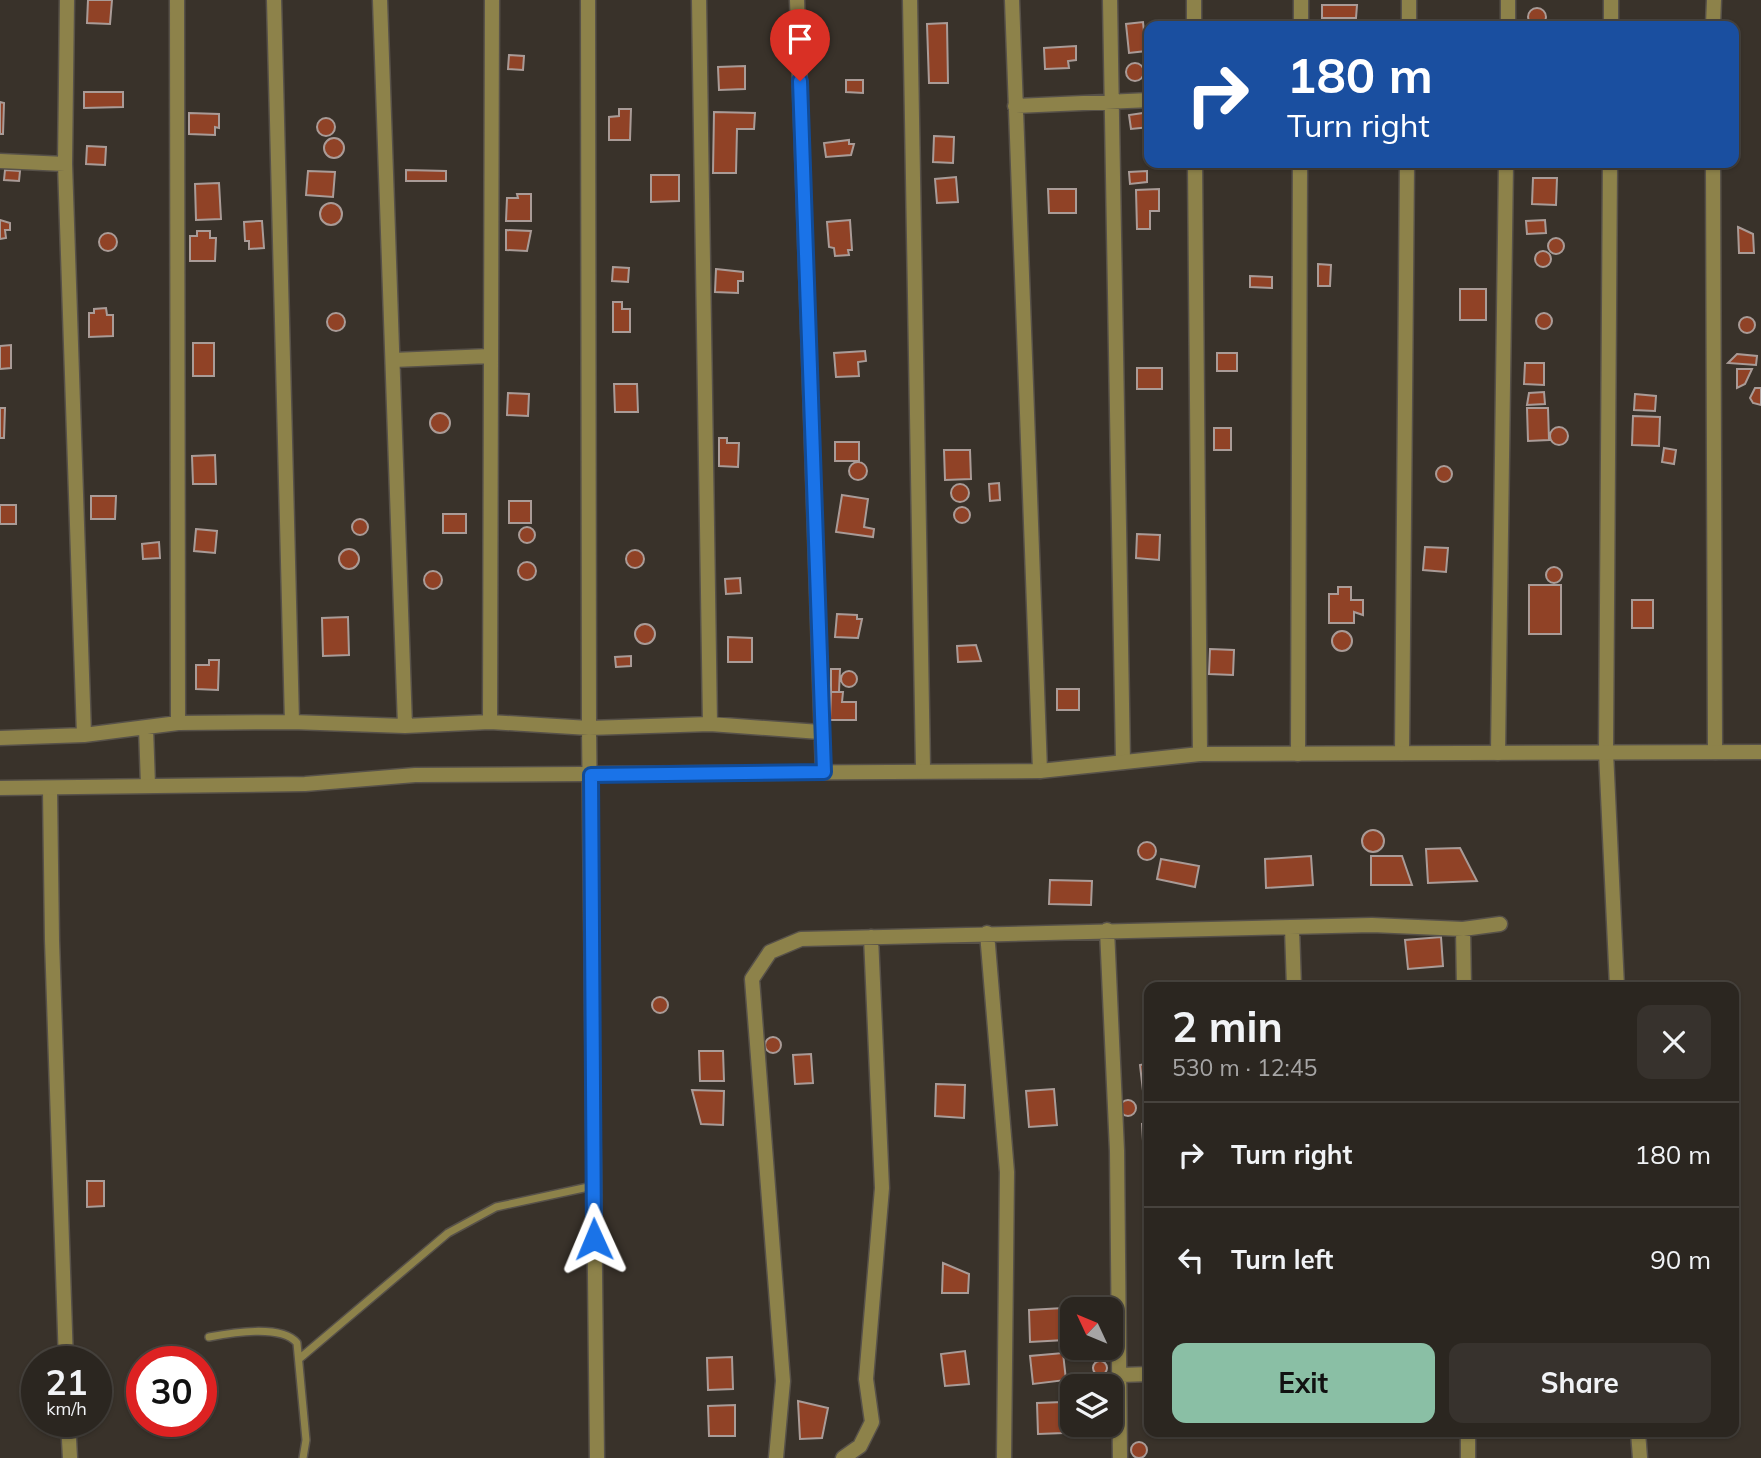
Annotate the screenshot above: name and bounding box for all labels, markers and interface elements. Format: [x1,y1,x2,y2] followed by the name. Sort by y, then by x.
[770,9,830,81] pin
[781,20,819,58] icon: arrive
[1287,44,1433,105] text: 180 m
[1172,49,1263,140] icon: right
[1287,105,1430,145] text: Turn right
[1172,1000,1283,1053] text: 2 min
[1637,1005,1711,1079] button: close
[1172,1053,1317,1082] text: 530 m · 12:45
[1172,1136,1210,1174] icon: right
[1231,1138,1352,1171] text: Turn right
[1635,1138,1711,1171] text: 180 m
[557,1202,631,1276] position arrow
[1172,1241,1210,1279] icon: left
[1231,1243,1333,1276] text: Turn left
[1650,1243,1711,1276] text: 90 m
[1060,1297,1124,1360] north arrow
[1060,1297,1123,1437] map controls
[1172,1343,1435,1423] button: Exit
[1449,1343,1711,1423] button: Share
[126,1346,217,1437] speed limit sign: 30
[45,1360,88,1404] text: 21
[1060,1374,1123,1437] button: layers
[46,1397,87,1420] text: km/h

